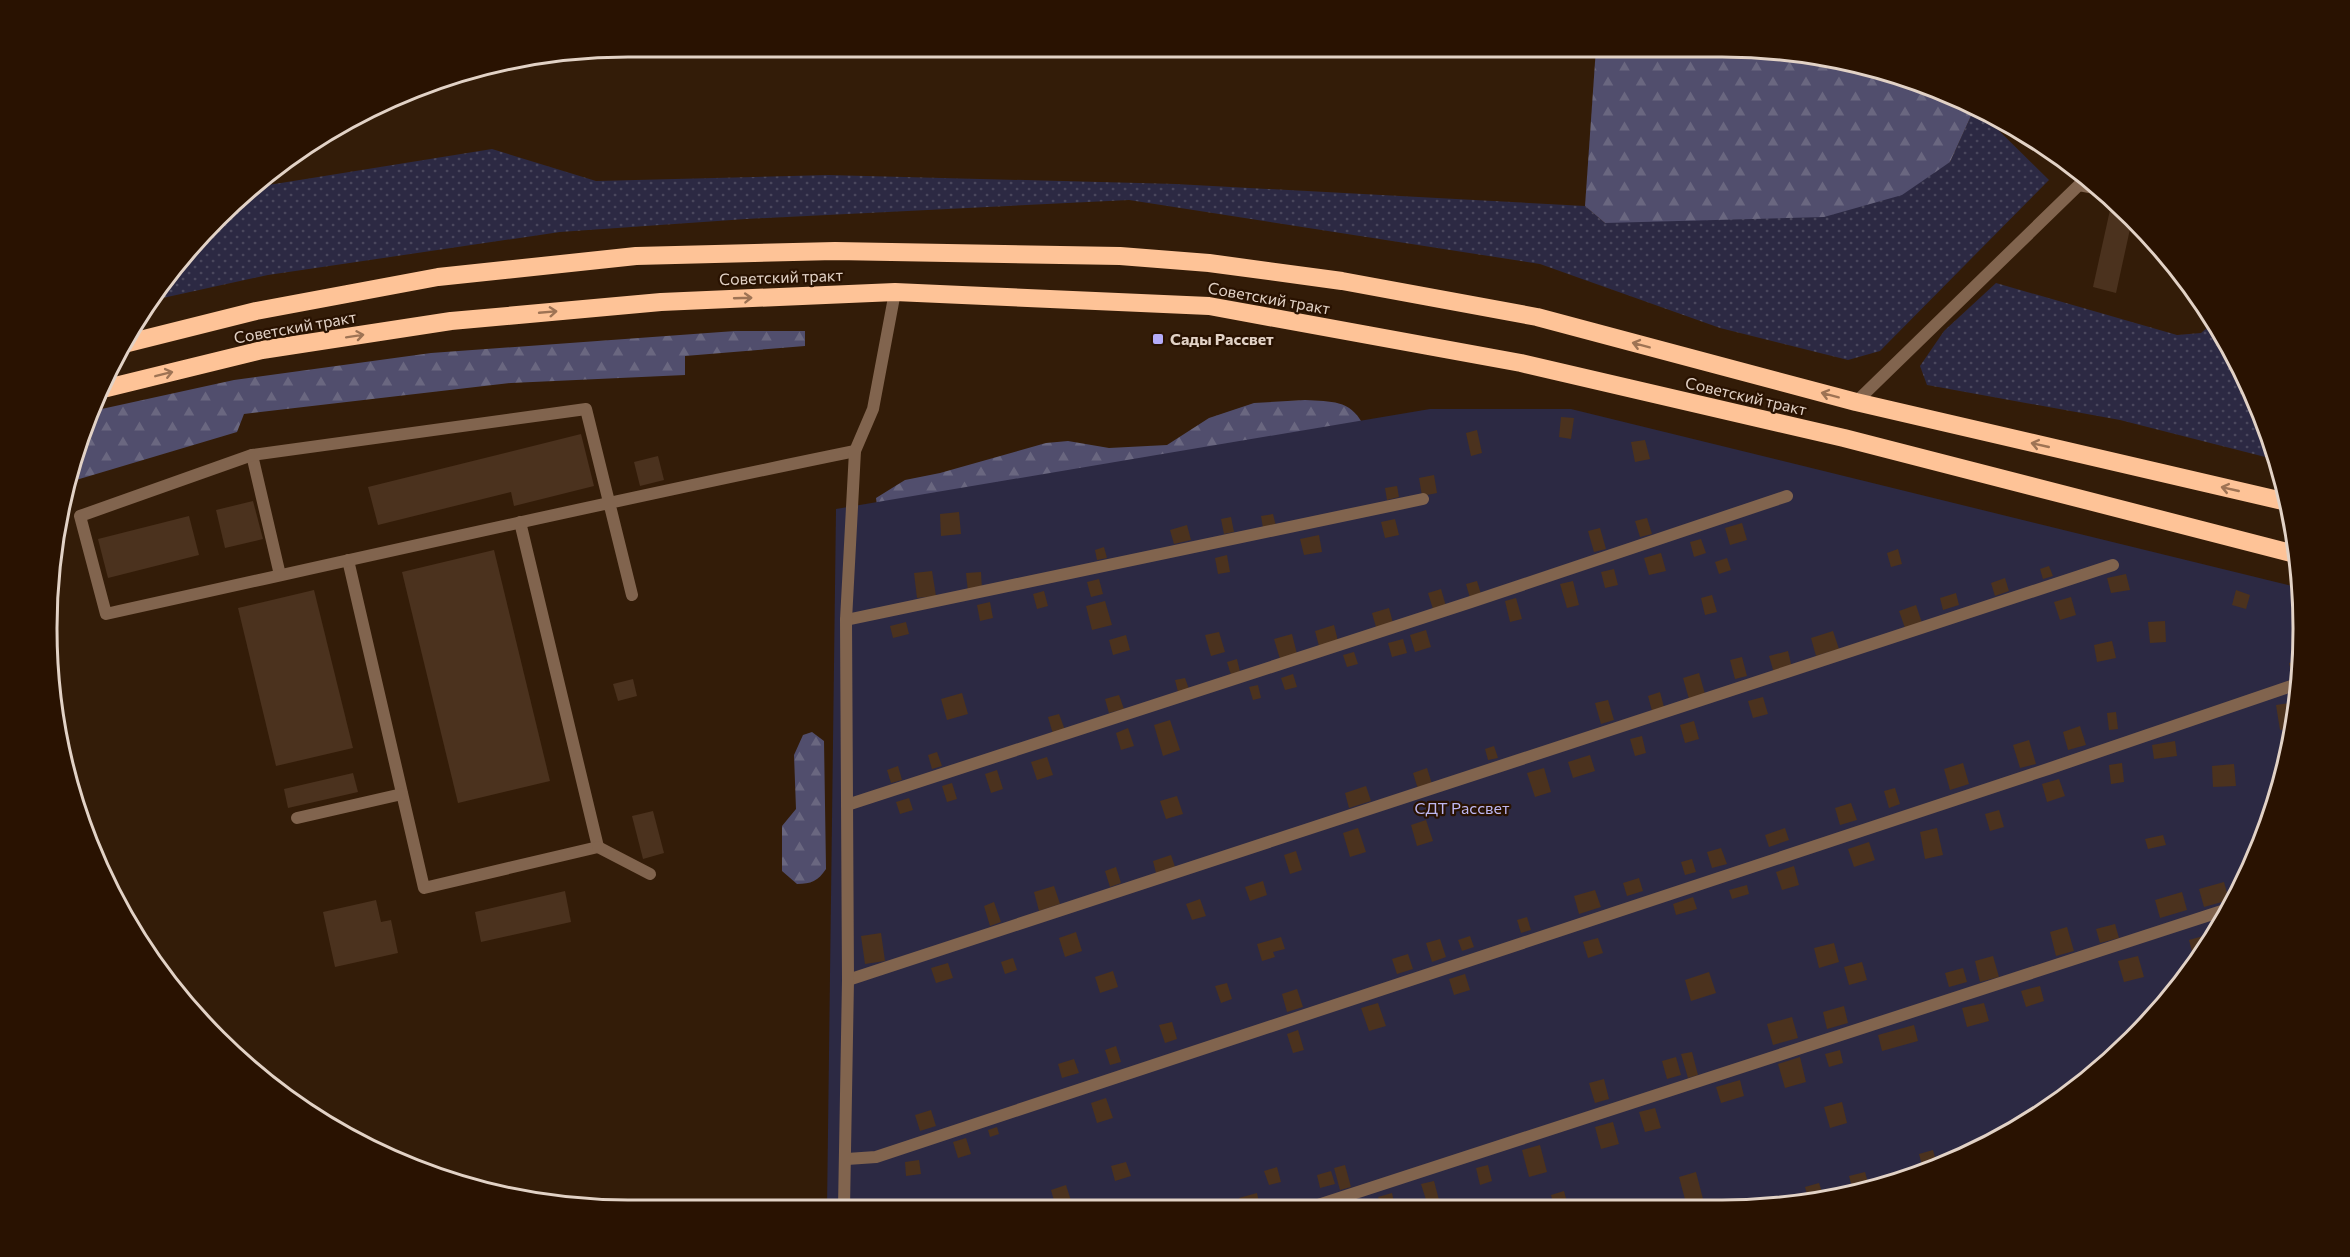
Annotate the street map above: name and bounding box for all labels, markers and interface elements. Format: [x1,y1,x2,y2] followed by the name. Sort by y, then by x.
[719,265,844,288] street label: Советский тракт
[1206,277,1332,318] street label: Советский тракт
[732,293,752,304] one-way arrow
[232,306,358,347] street label: Советский тракт
[538,306,558,317] one-way arrow
[1170,329,1274,348] place label: Сады Рассвет
[344,330,364,341] one-way arrow
[1151,332,1165,346] marker: Сады Рассвет
[1632,338,1651,350] one-way arrow
[154,368,173,380] one-way arrow
[1684,372,1809,419] street label: Советский тракт
[1821,388,1840,400] one-way arrow
[2031,438,2050,450] one-way arrow
[2221,483,2240,494] one-way arrow
[1414,798,1510,817] park label: СДТ Рассвет

